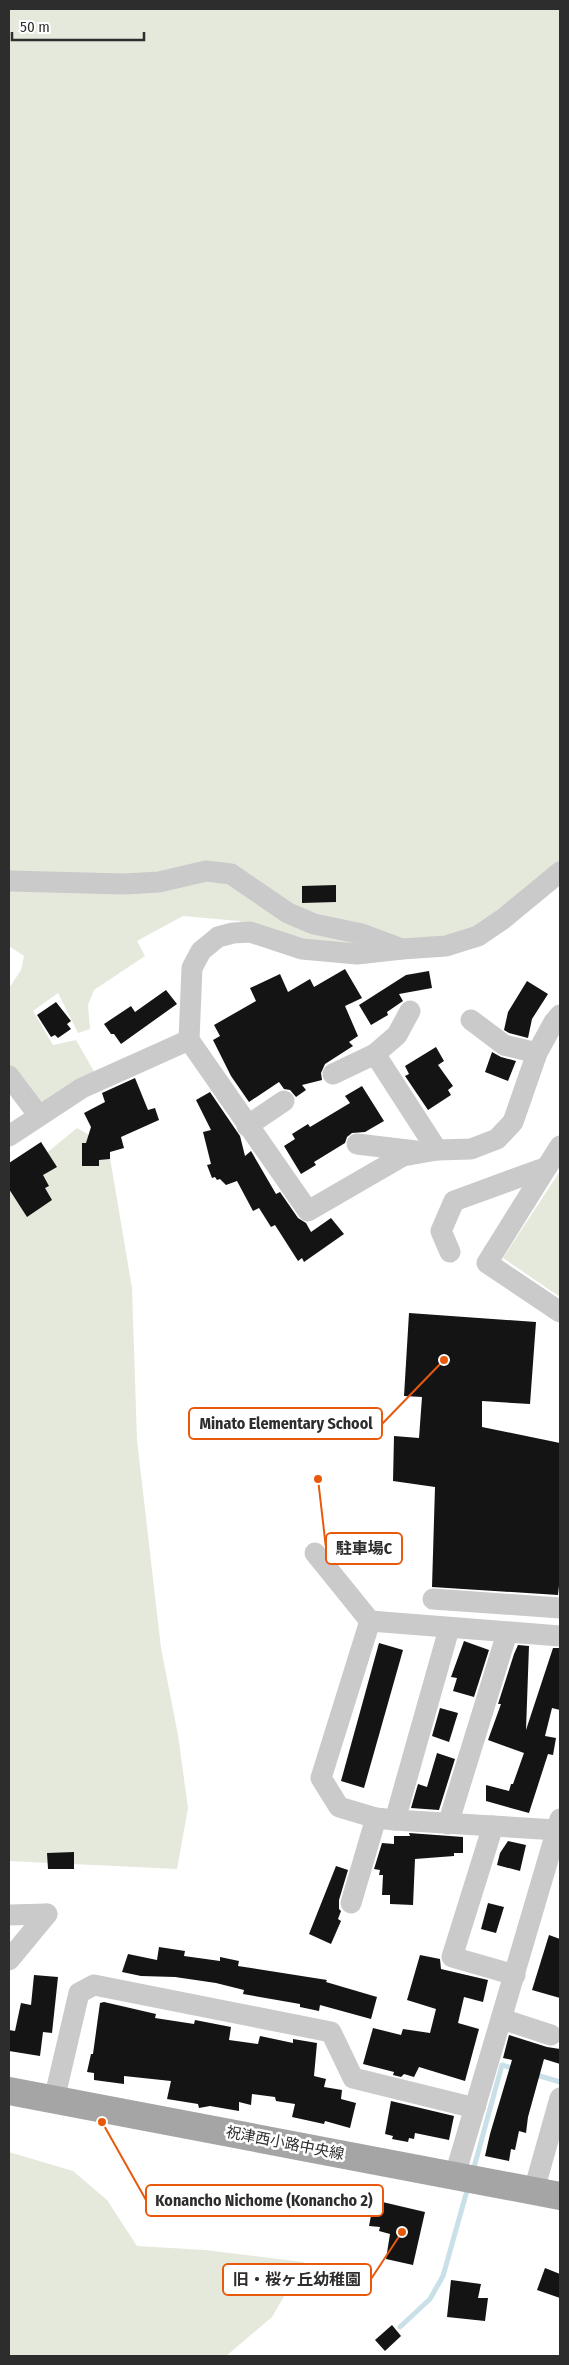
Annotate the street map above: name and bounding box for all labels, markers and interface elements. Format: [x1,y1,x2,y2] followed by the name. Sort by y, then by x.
[12,10,145,42] scale bar
[20,18,50,36] text: 50 m
[189,1408,382,1439] callout: Minato Elementary School
[199,1414,373,1433] text: Minato Elementary School
[326,1533,402,1564] callout: 駐車場C
[336,1539,393,1558] text: 駐車場C
[224,2123,346,2163] street label: 祝津西小路中央線
[146,2185,383,2216] callout: Konancho Nichome (Konancho 2)
[155,2191,373,2210] text: Konancho Nichome (Konancho 2)
[223,2264,371,2295] callout: 旧・桜ヶ丘幼稚園
[233,2270,361,2289] text: 旧・桜ヶ丘幼稚園

